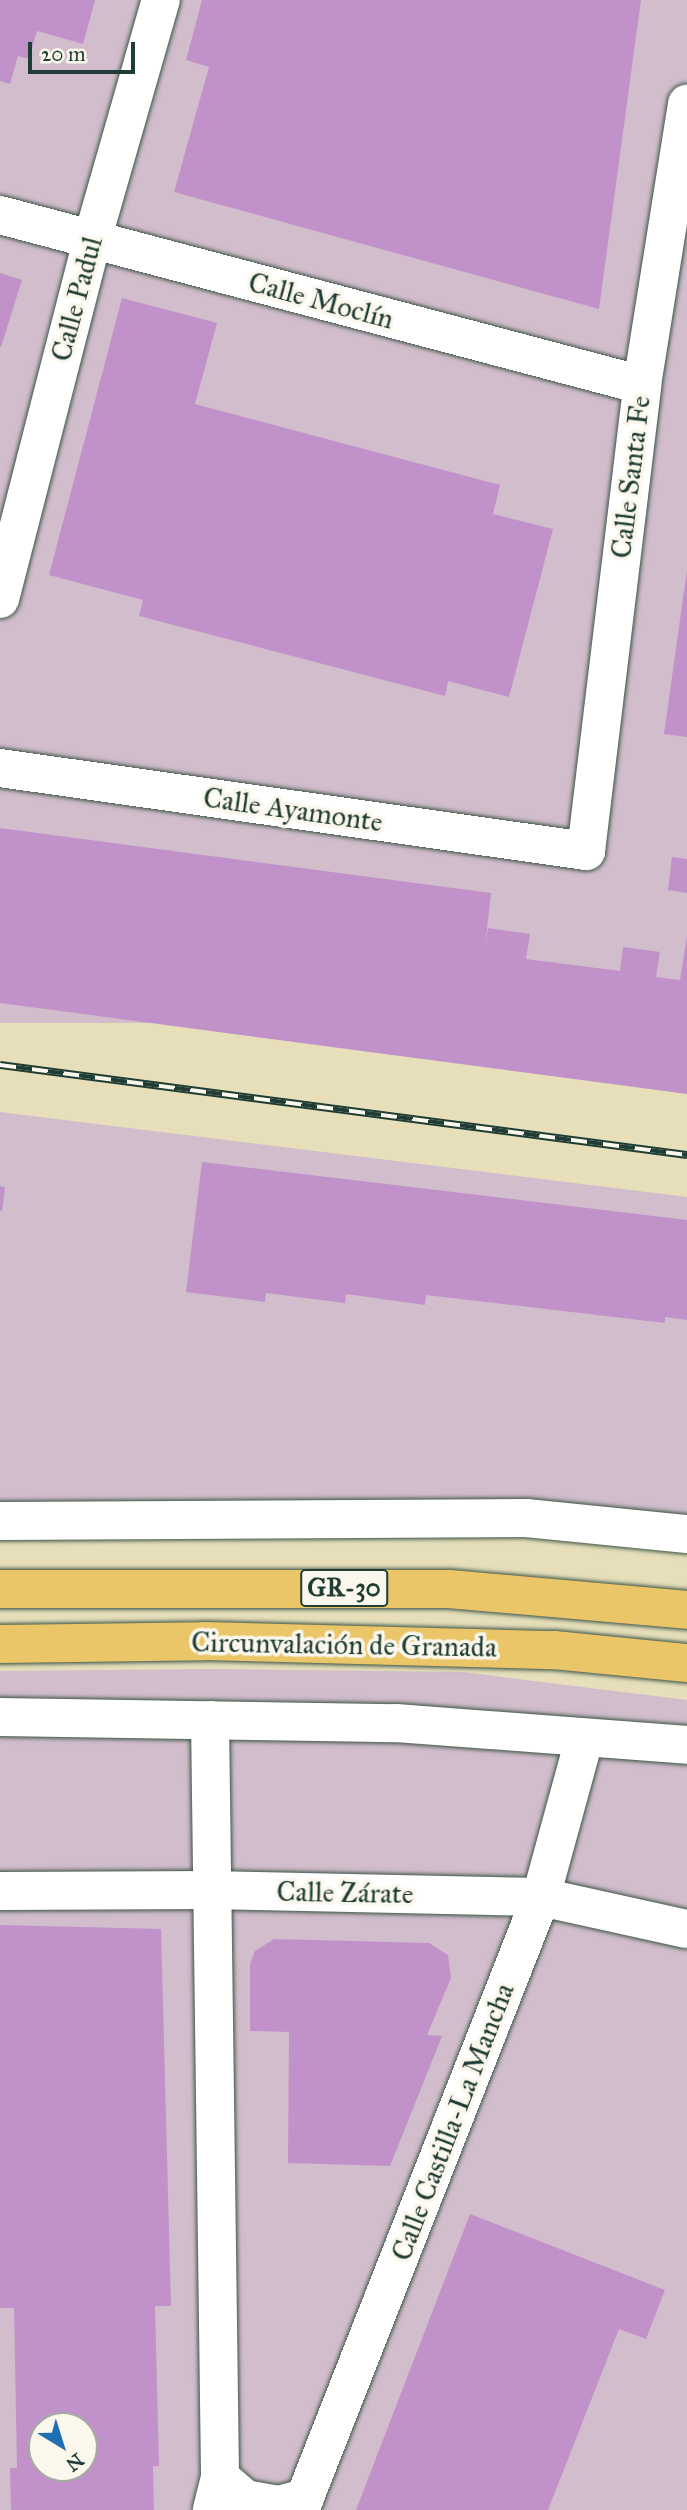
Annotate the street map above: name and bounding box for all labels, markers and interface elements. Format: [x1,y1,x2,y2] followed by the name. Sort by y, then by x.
[32,28,138,72] scale bar
[41,41,86,67] text: 20 m
[44,233,110,365] street label: Calle Padul
[245,266,397,336] street label: Calle Moclín
[604,394,658,560] street label: Calle Santa Fe
[201,781,385,839] street label: Calle Ayamonte
[298,1566,390,1610] road number: GR-30
[191,1626,497,1664] street label: Circunvalación de Granada
[276,1875,414,1911] street label: Calle Zárate
[385,1979,521,2265] street label: Calle Castilla-La Mancha
[28,2412,98,2482] north arrow
[62,2448,88,2476] text: N

